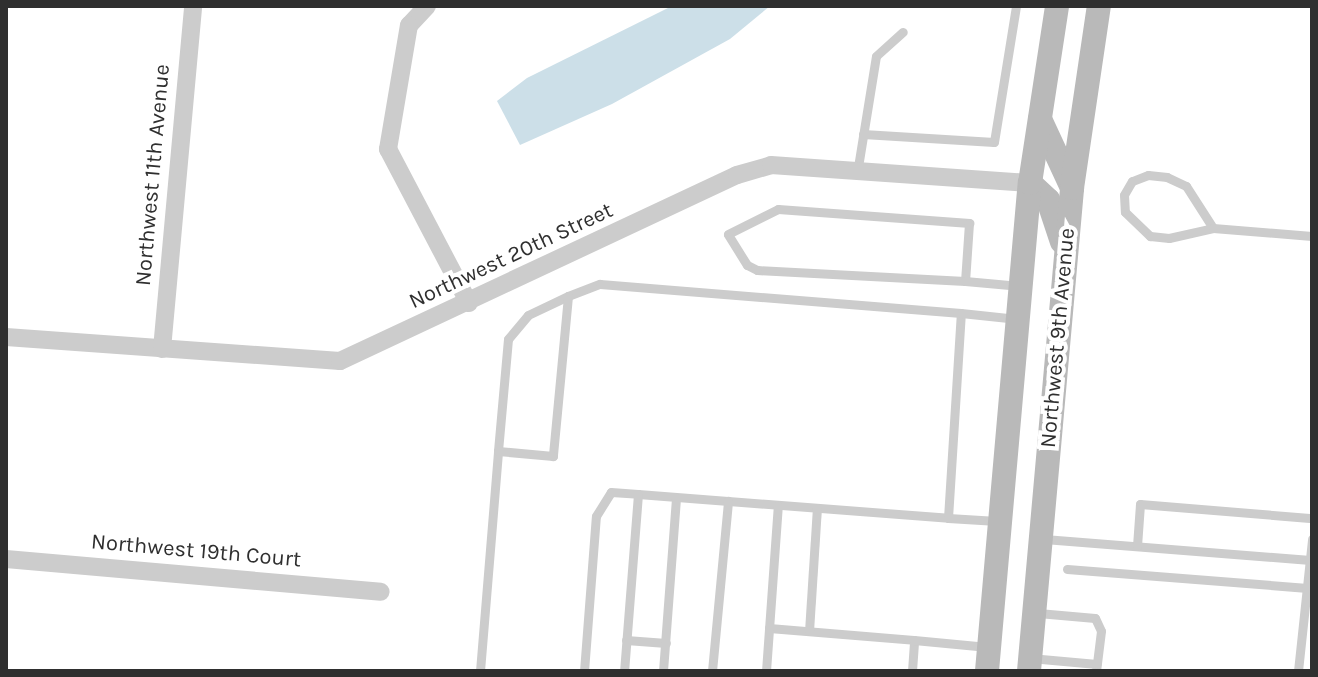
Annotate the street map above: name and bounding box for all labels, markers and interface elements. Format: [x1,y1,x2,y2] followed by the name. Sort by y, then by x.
[130,63,176,287] street label: Northwest 11th Avenue
[405,197,617,315] street label: Northwest 20th Street
[1035,227,1081,449] street label: Northwest 9th Avenue
[90,529,302,573] street label: Northwest 19th Court

